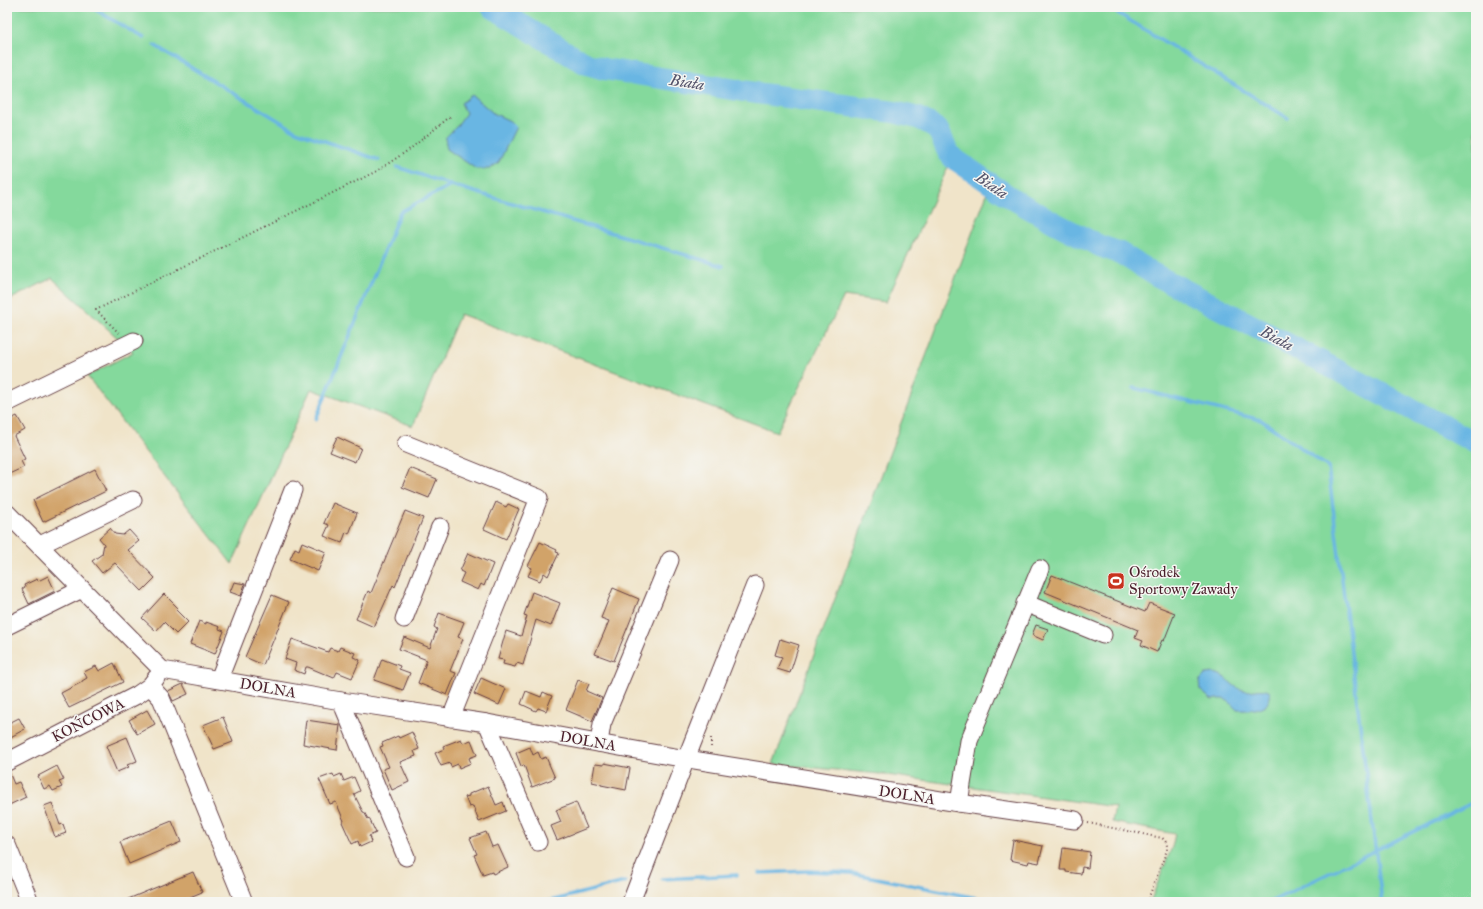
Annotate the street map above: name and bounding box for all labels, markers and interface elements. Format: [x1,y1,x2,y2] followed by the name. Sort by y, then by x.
[667,70,706,94] water label: Biała
[971,167,1012,203] water label: Biała
[1256,321,1297,355] water label: Biała
[1129,563,1239,598] place label: Ośrodek Sportowy Zawady
[1106,571,1126,591] sports icon: Ośrodek Sportowy Zawady
[238,674,298,702] street label: DOLNA
[48,693,127,746] street label: KOŃCOWA
[558,727,618,755] street label: DOLNA
[877,782,937,808] street label: DOLNA

